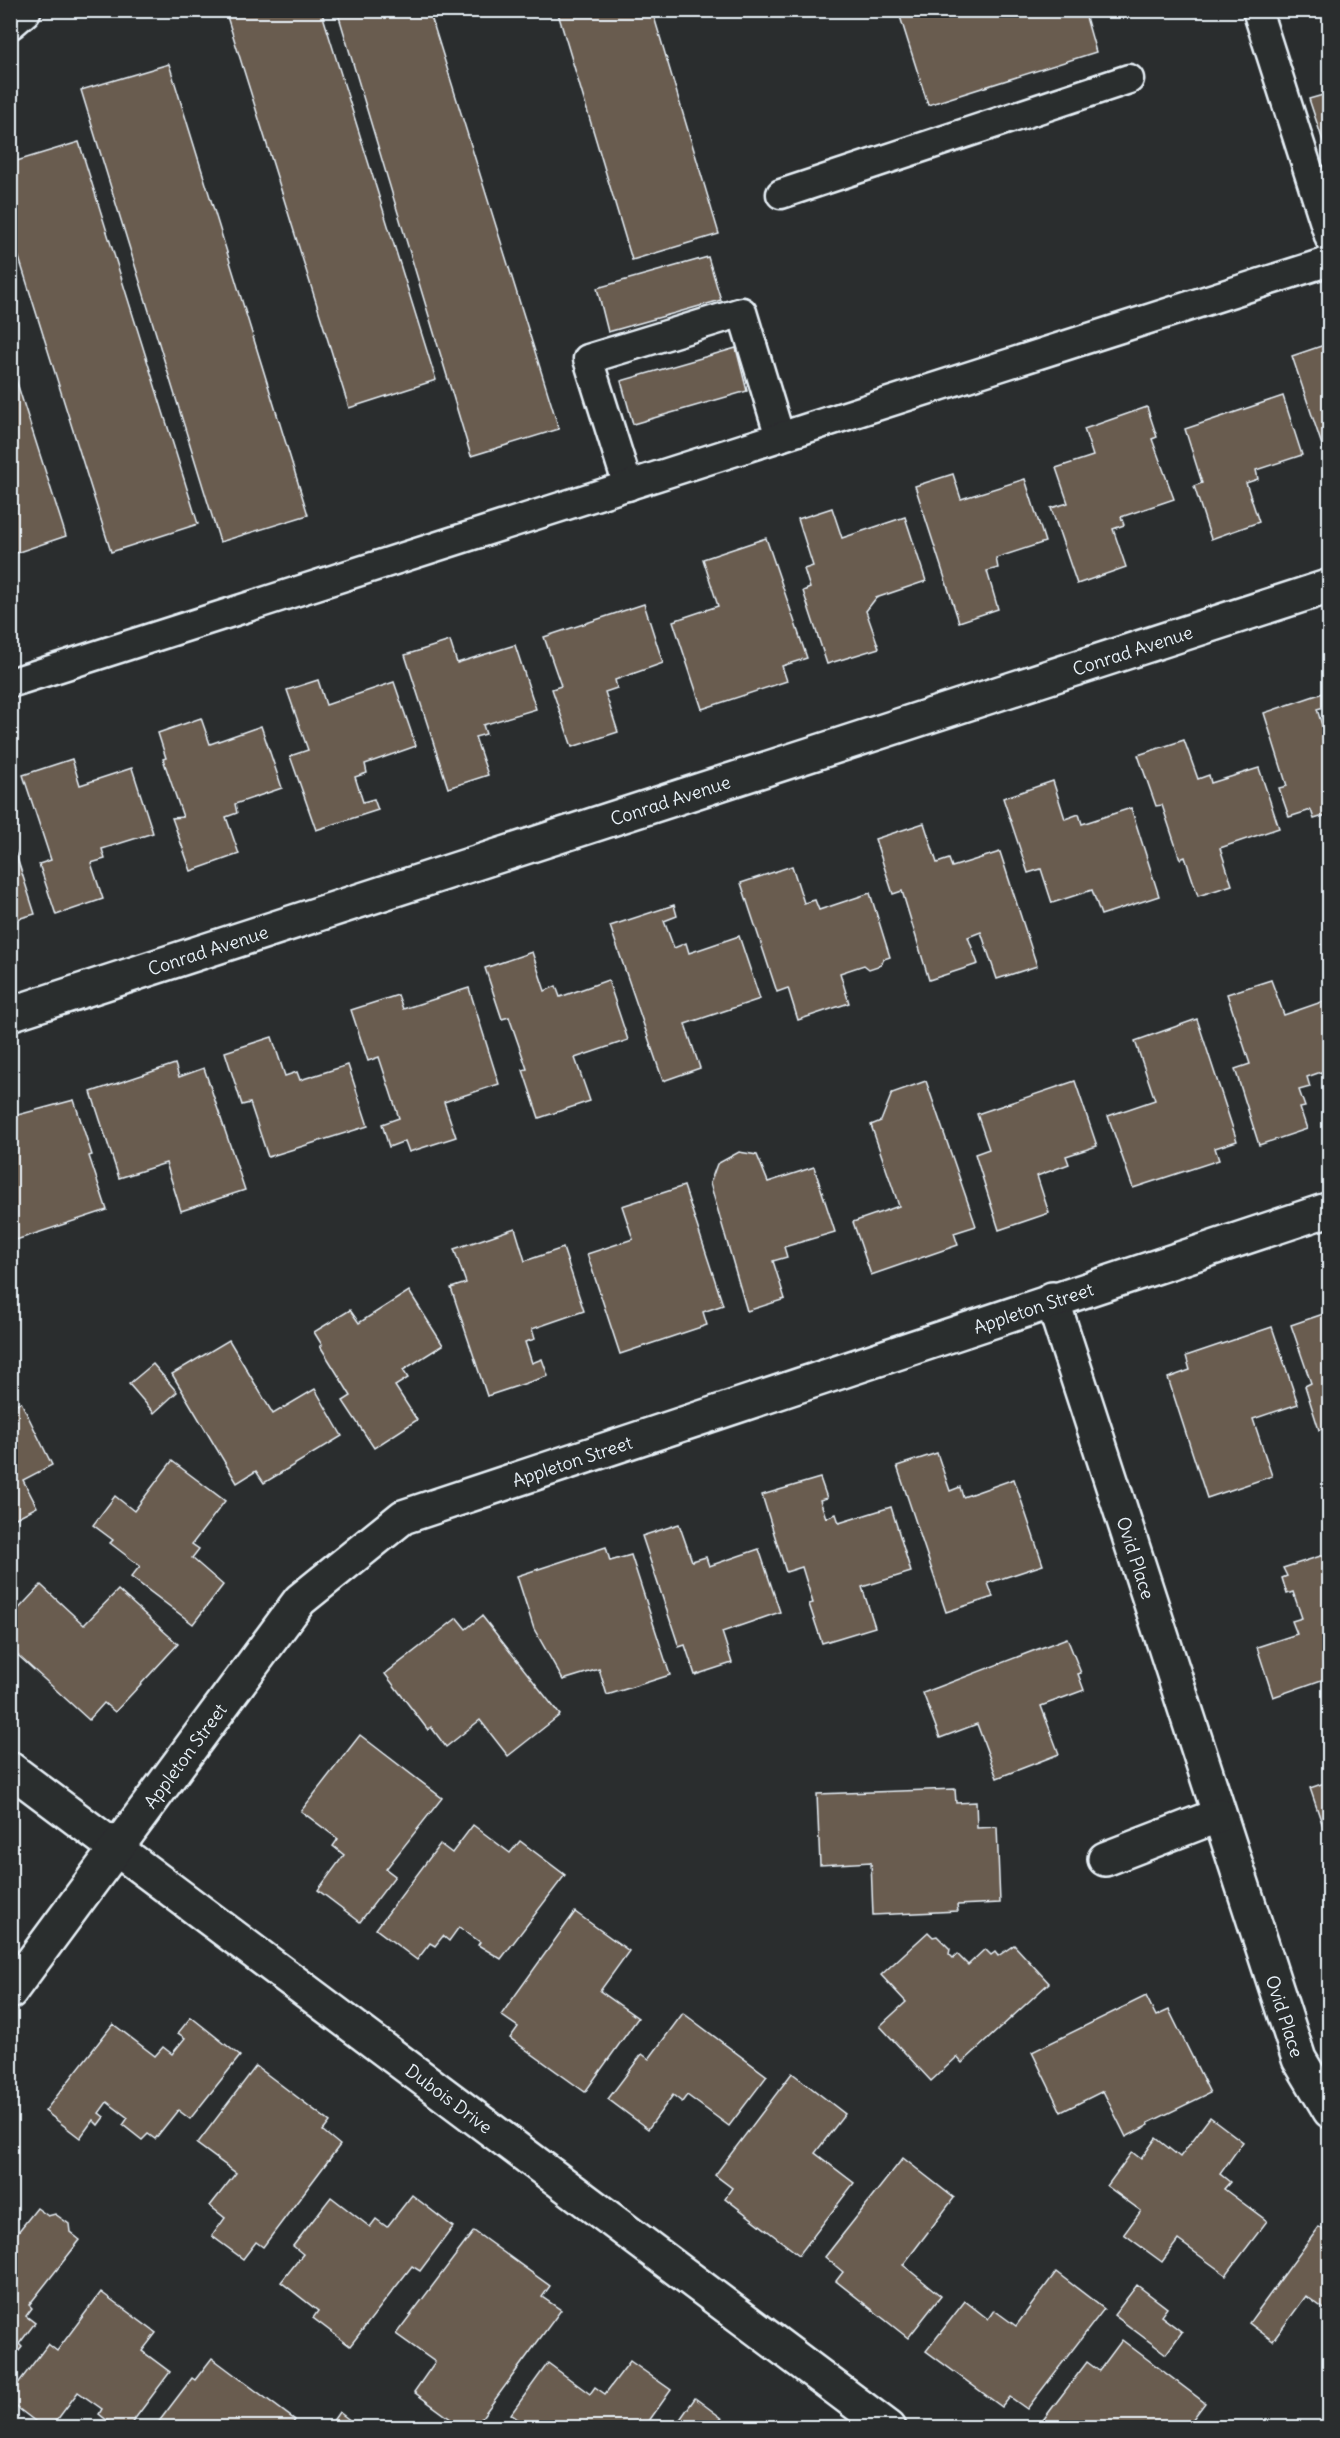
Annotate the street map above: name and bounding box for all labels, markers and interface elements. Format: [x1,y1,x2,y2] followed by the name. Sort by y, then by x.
[1070,620,1195,680] street label: Conrad Avenue
[607,770,733,830] street label: Conrad Avenue
[145,920,271,980] street label: Conrad Avenue
[970,1277,1096,1338] street label: Appleton Street
[509,1430,635,1491] street label: Appleton Street
[1112,1514,1160,1602] street label: Ovid Place
[138,1699,231,1813] street label: Appleton Street
[1261,1972,1309,2060] street label: Ovid Place
[401,2058,497,2138] street label: Dubois Drive

